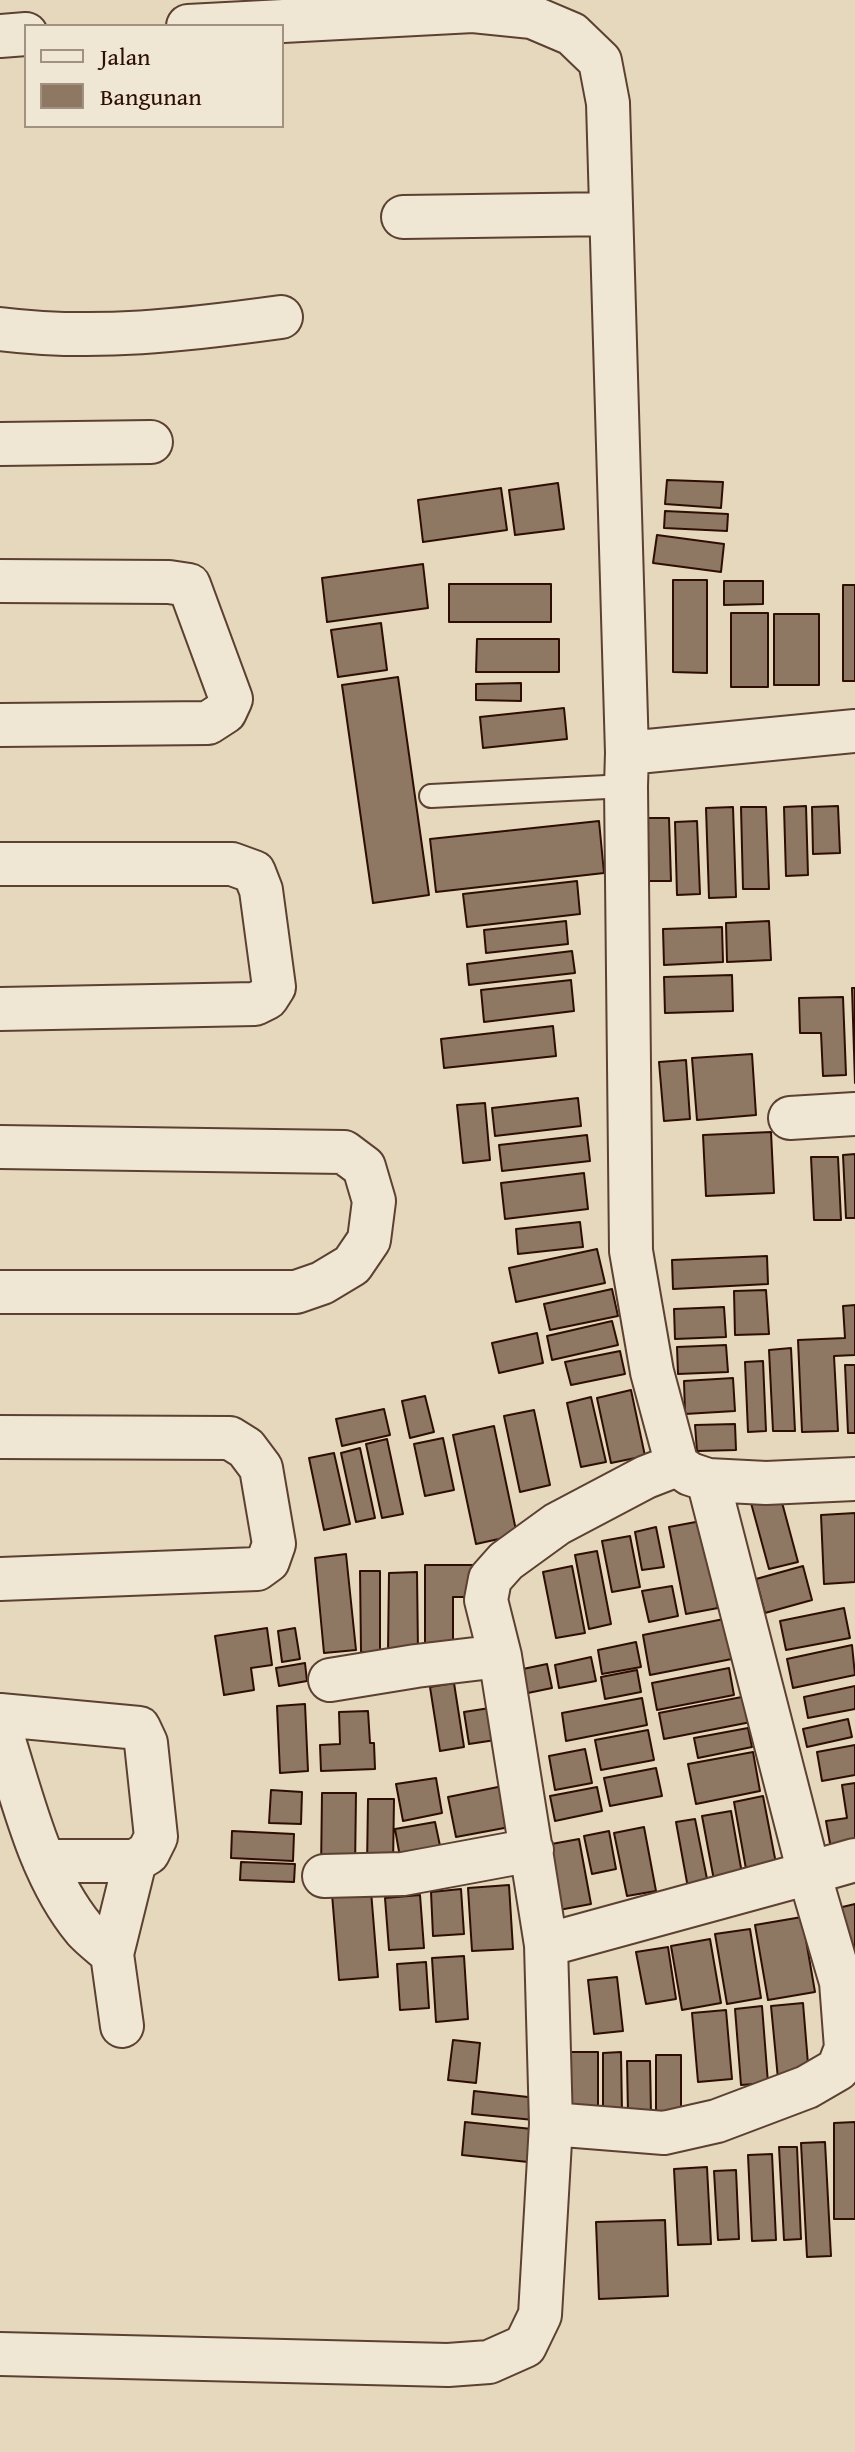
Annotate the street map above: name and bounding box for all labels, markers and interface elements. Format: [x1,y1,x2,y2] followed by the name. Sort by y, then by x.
[24,24,284,128] legend
[100,39,150,74] text: Jalan
[100,79,202,114] text: Bangunan

